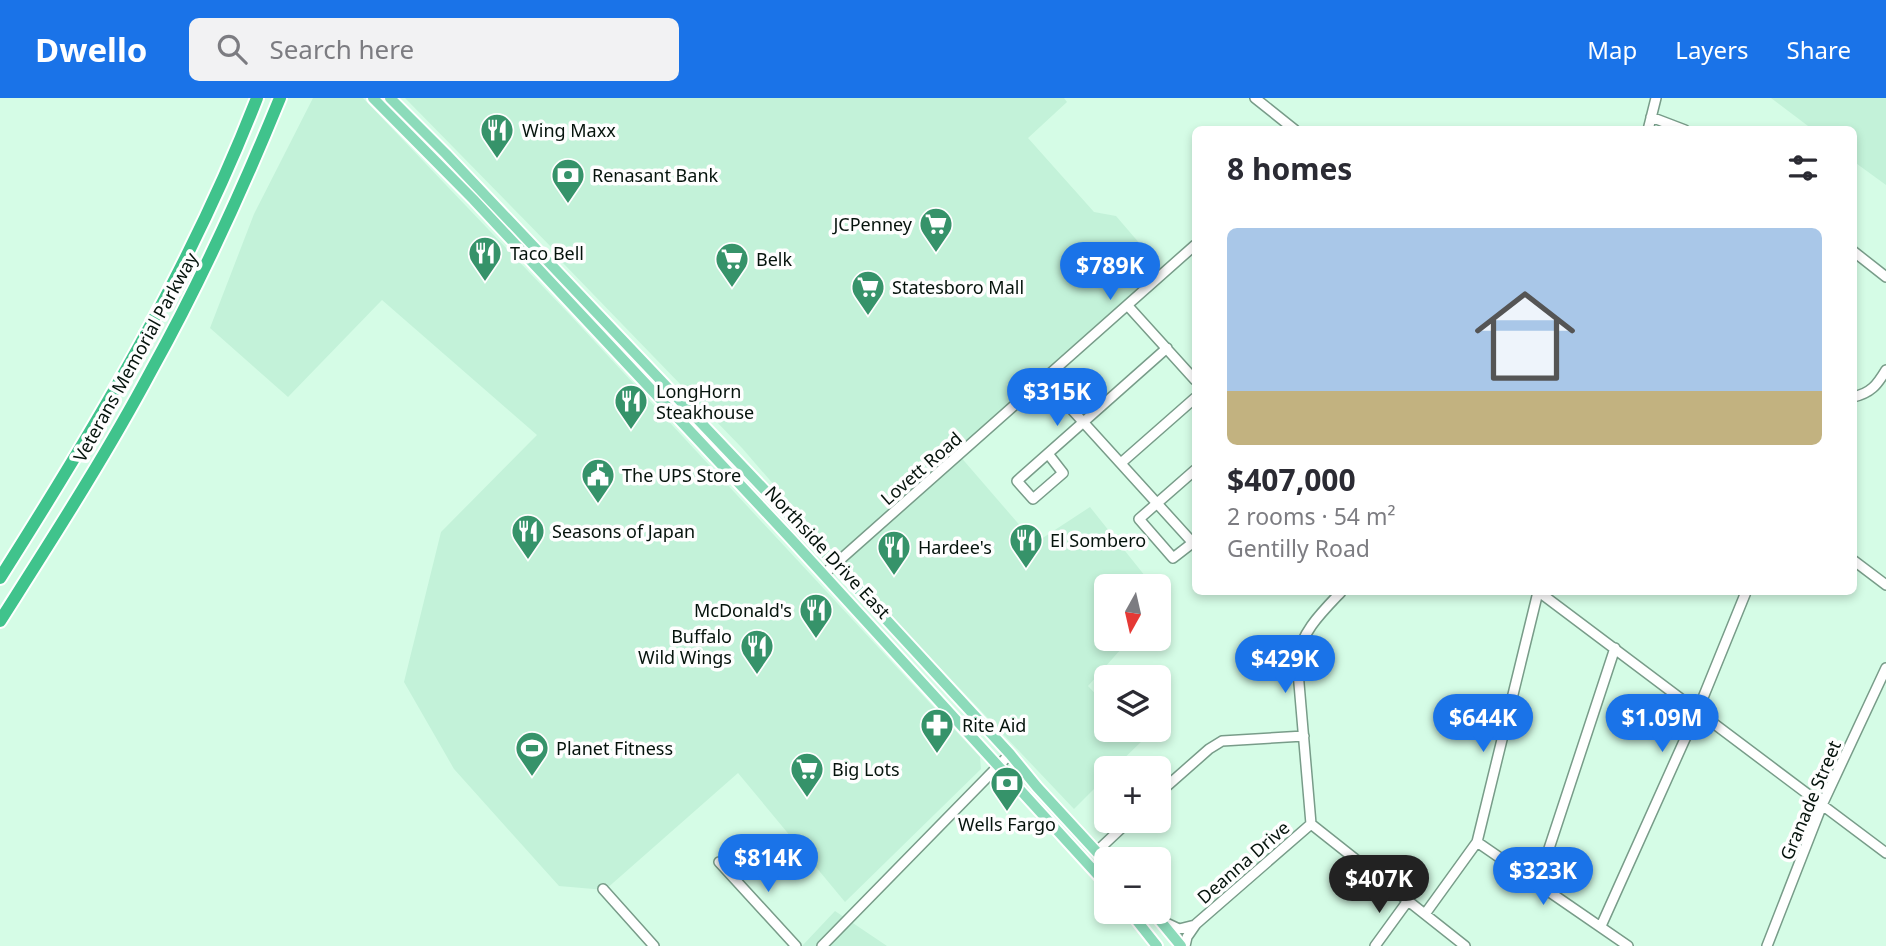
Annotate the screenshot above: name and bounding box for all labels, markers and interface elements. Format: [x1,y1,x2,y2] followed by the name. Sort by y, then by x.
[189,18,679,81] search box
[35,27,147,72] text: Dwello
[213,30,251,68] icon: search
[269,31,414,67] text: Search here
[1587,33,1637,66] text: Map
[1675,33,1749,66] text: Layers
[1787,33,1851,66] text: Share
[478,111,516,160] restaurant icon: Wing Maxx
[522,118,616,142] place label: Wing Maxx
[1227,148,1352,189] text: 8 homes
[1784,149,1822,187] icon: filters
[549,156,587,205] bank icon: Renasant Bank
[592,163,719,187] place label: Renasant Bank
[917,205,955,254] supermarket icon: JCPenney
[831,212,913,236] place label: JCPenney
[466,234,504,283] restaurant icon: Taco Bell
[713,240,751,289] supermarket icon: Belk
[510,241,584,265] place label: Taco Bell
[1061,242,1159,302] pin: $789K
[67,247,203,466] street label: Veterans Memorial Parkway
[756,247,792,271] place label: Belk
[1076,249,1144,281] text: $789K
[849,268,887,317] supermarket icon: Statesboro Mall
[1462,273,1588,399] icon: home
[892,275,1024,299] place label: Statesboro Mall
[1008,368,1106,428] pin: $315K
[1023,375,1091,407] text: $315K
[656,379,754,424] place label: LongHorn Steakhouse
[612,382,650,431] restaurant icon: LongHorn Steakhouse
[875,426,967,510] street label: Lovett Road
[579,456,617,505] public building icon: The UPS Store
[1227,459,1356,500] text: $407,000
[622,463,741,487] place label: The UPS Store
[760,480,896,624] street label: Northside Drive East
[1227,500,1396,532] text: 2 rooms · 54 m²
[509,512,547,561] restaurant icon: Seasons of Japan
[552,519,695,543] place label: Seasons of Japan
[1007,521,1045,570] restaurant icon: El Sombero
[875,528,913,577] restaurant icon: Hardee's
[1050,528,1146,552] place label: El Sombero
[1227,532,1370,564] text: Gentilly Road
[918,535,992,559] place label: Hardee's
[1094,574,1171,651] north arrow
[1094,574,1171,924] map controls
[797,591,835,640] restaurant icon: McDonald's
[694,598,792,622] place label: McDonald's
[638,624,732,669] place label: Buffalo Wild Wings
[738,627,776,676] restaurant icon: Buffalo Wild Wings
[1236,636,1334,695] pin: $429K
[1251,642,1319,674] text: $429K
[1094,665,1171,742] button: layers
[1434,694,1532,754] pin: $644K
[1605,694,1719,754] pin: $1.09M
[1449,701,1517,733] text: $644K
[1622,701,1702,733] text: $1.09M
[918,706,956,755] pharmacy icon: Rite Aid
[962,713,1026,737] place label: Rite Aid
[513,729,551,778] sports icon: Planet Fitness
[556,736,673,760] place label: Planet Fitness
[1774,736,1846,863] street label: Granade Street
[788,750,826,799] supermarket icon: Big Lots
[1094,756,1171,833] button: +
[832,757,900,781] place label: Big Lots
[988,764,1026,813] bank icon: Wells Fargo
[958,812,1056,836] place label: Wells Fargo
[1192,815,1294,909] street label: Deanna Drive
[719,834,817,894] pin: $814K
[734,841,802,873] text: $814K
[1094,847,1171,924] button: −
[1494,848,1592,907] pin: $323K
[1509,854,1577,886] text: $323K
[1330,856,1428,915] pin: $407K
[1345,862,1413,894] text: $407K

